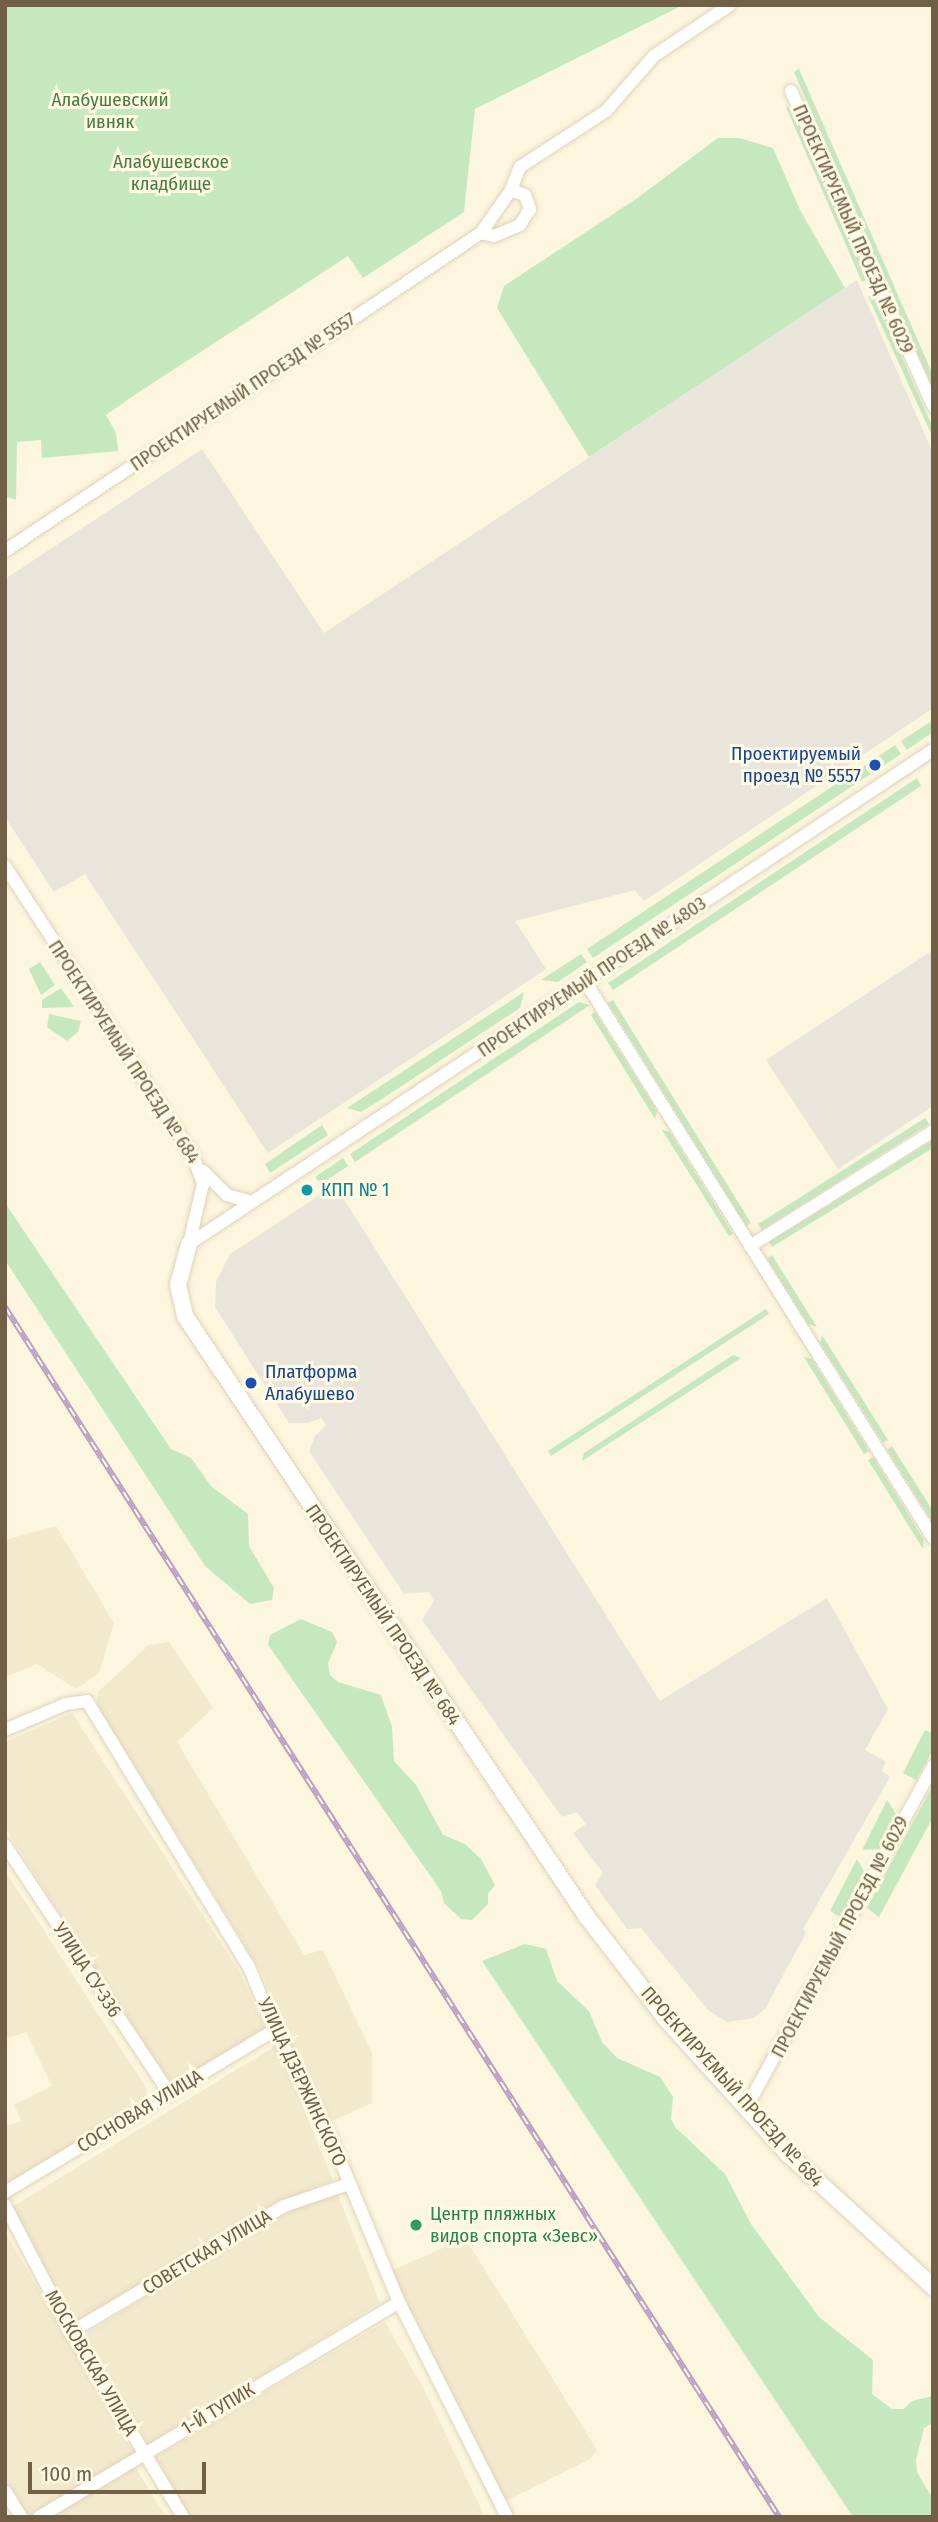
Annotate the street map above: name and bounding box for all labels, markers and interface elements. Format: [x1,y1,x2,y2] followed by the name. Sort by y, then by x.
[51,89,169,133] park label: Алабушевский ивняк
[788,101,918,357] street label: ПРОЕКТИРУЕМЫЙ ПРОЕЗД № 6029
[113,151,229,195] park label: Алабушевское кладбище
[126,308,360,476] street label: ПРОЕКТИРУЕМЫЙ ПРОЕЗД № 5557
[731,743,861,787] place label: Проектируемый проезд № 5557
[867,757,883,773] marker: Проектируемый проезд № 5557
[473,892,711,1062] street label: ПРОЕКТИРУЕМЫЙ ПРОЕЗД № 4803
[43,936,205,1168] street label: ПРОЕКТИРУЕМЫЙ ПРОЕЗД № 684
[321,1179,390,1201] place label: КПП № 1
[299,1182,315,1198] marker: КПП № 1
[265,1361,357,1405] place label: Платформа Алабушево
[243,1375,259,1391] marker: Платформа Алабушево
[300,1500,466,1730] street label: ПРОЕКТИРУЕМЫЙ ПРОЕЗД № 684
[767,1812,913,2062] street label: ПРОЕКТИРУЕМЫЙ ПРОЕЗД № 6029
[48,1919,126,2021] street label: УЛИЦА СУ-336
[636,1982,828,2192] street label: ПРОЕКТИРУЕМЫЙ ПРОЕЗД № 684
[253,1994,351,2170] street label: УЛИЦА ДЗЕРЖИНСКОГО
[73,2065,207,2157] street label: СОСНОВАЯ УЛИЦА
[430,2203,598,2247] place label: Центр пляжных видов спорта «Зевс»
[138,2205,276,2299] street label: СОВЕТСКАЯ УЛИЦА
[408,2217,424,2233] marker: Центр пляжных видов спорта «Зевс»
[40,2286,142,2440] street label: МОСКОВСКАЯ УЛИЦА
[177,2378,259,2440] street label: 1-Й ТУПИК
[32,2448,210,2492] scale bar
[41,2461,92,2487] text: 100 m

